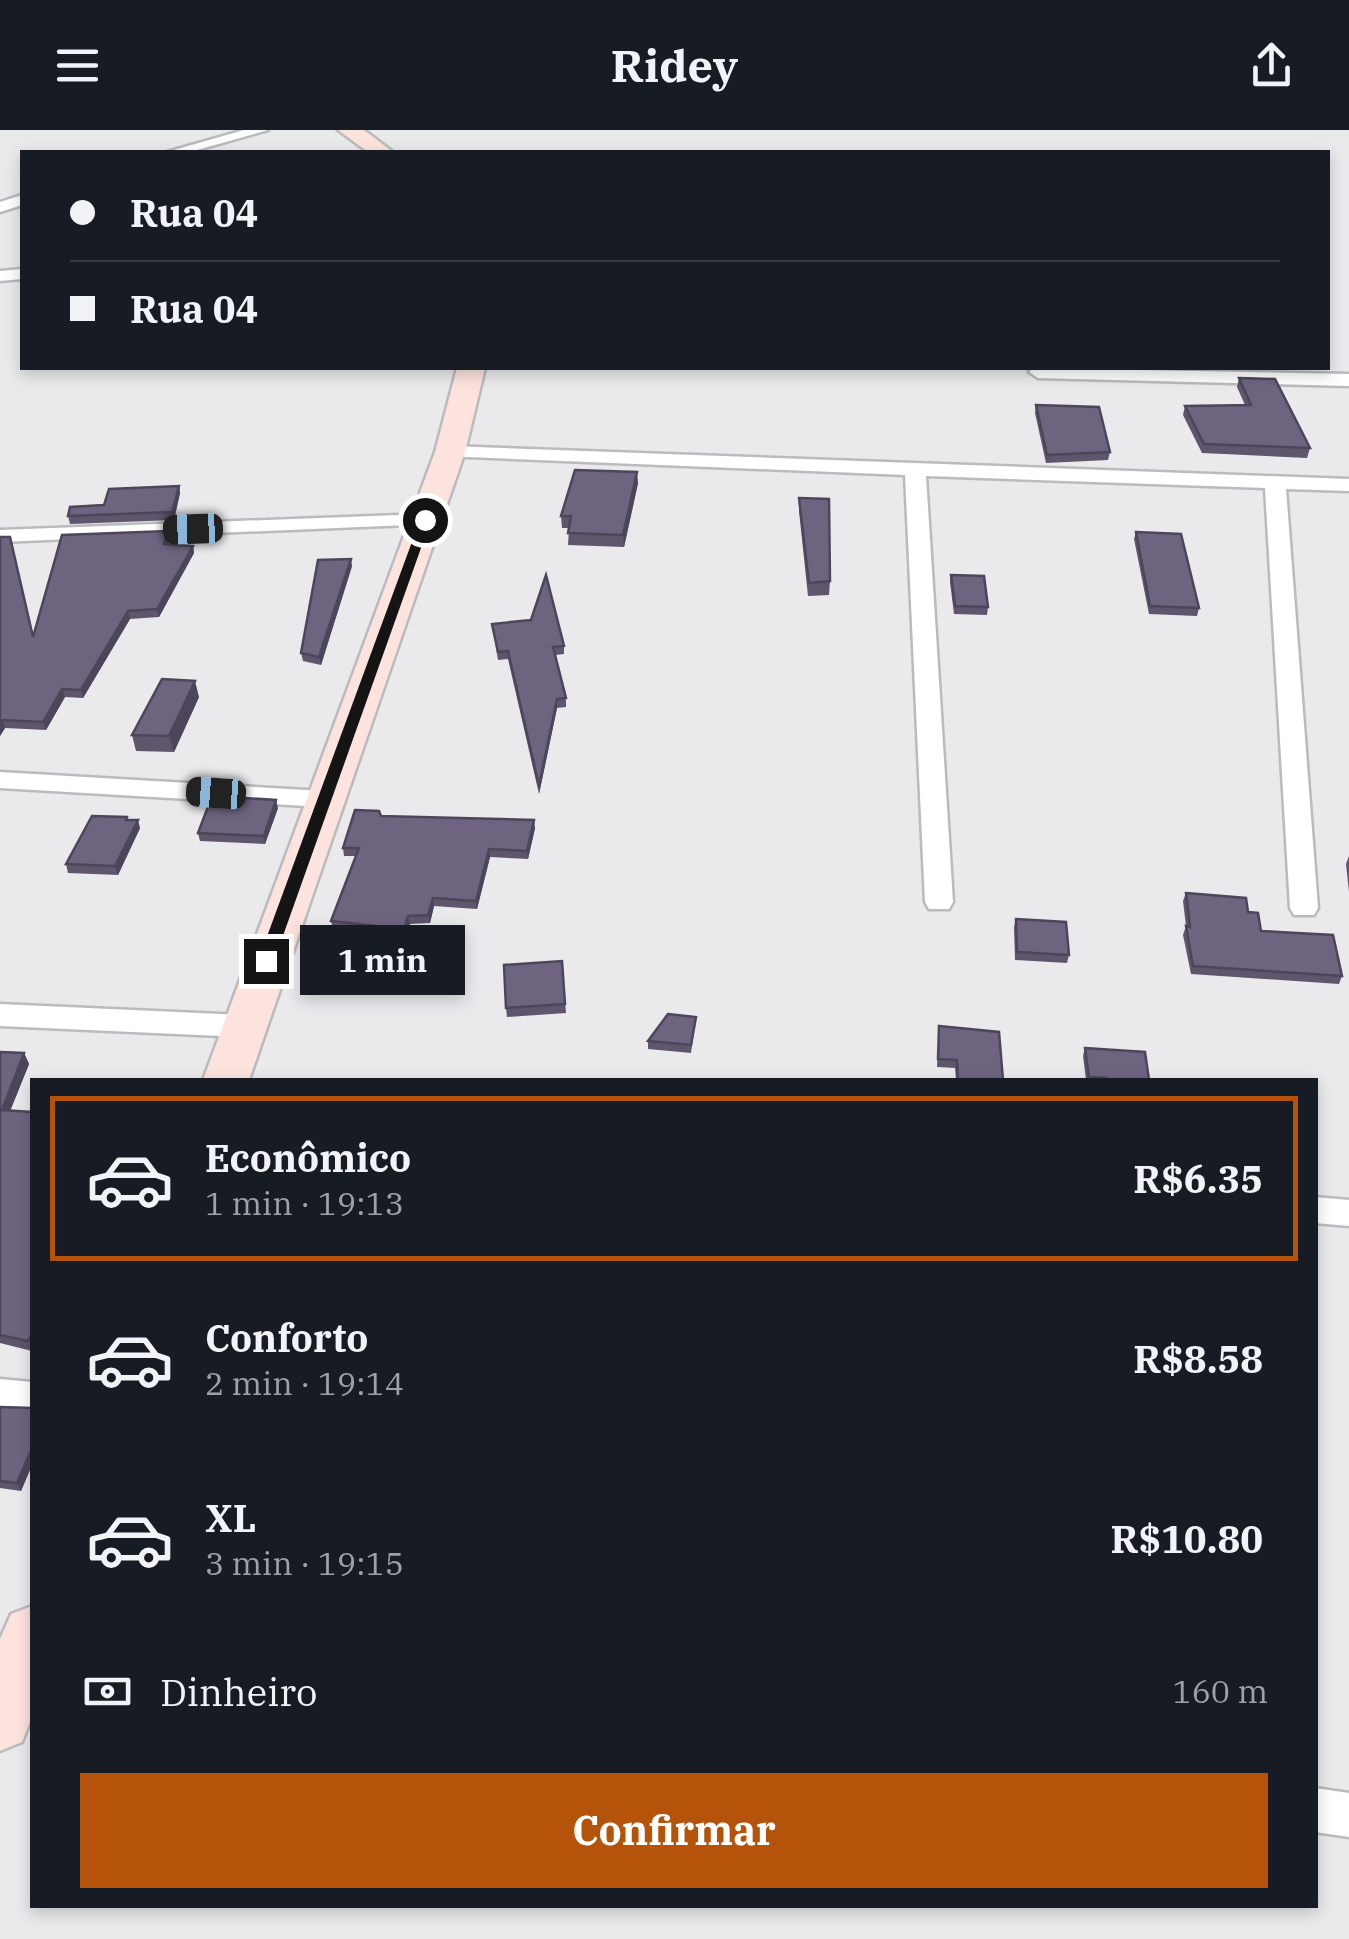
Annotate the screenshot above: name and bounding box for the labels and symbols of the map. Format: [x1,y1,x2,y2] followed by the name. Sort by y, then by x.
[403,498,448,543] route start
[162,513,224,545] car
[185,776,247,810] car
[301,926,466,996] callout: 1 min
[244,939,289,984] route end

